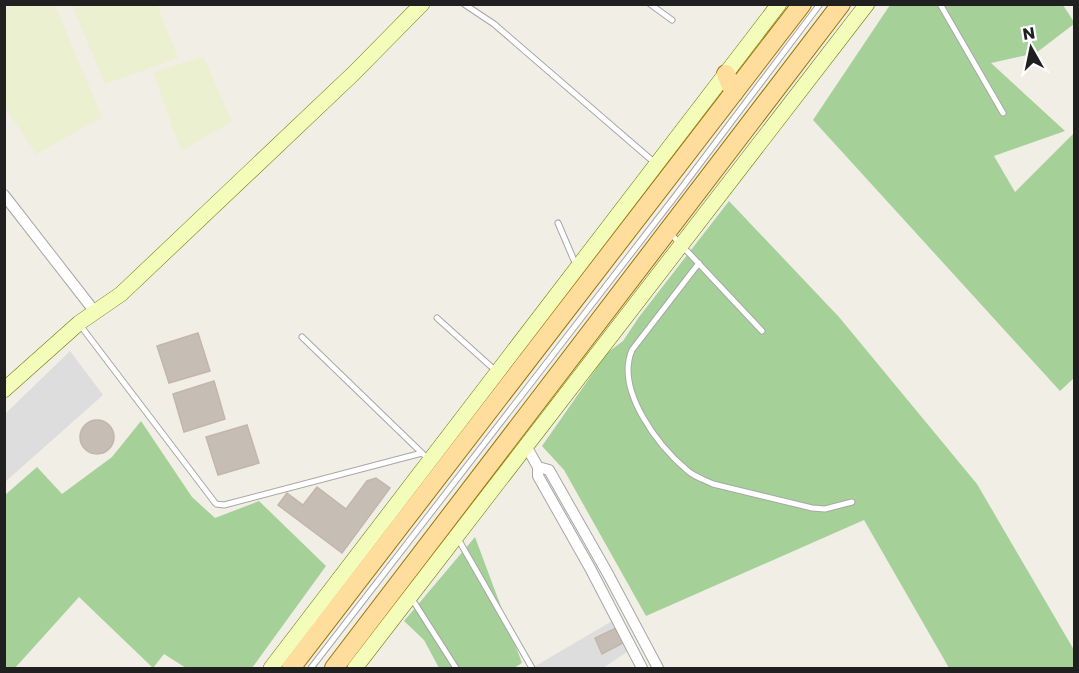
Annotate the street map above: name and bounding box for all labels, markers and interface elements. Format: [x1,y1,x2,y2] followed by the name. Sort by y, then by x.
[1001,18,1061,78] north arrow
[1021,21,1036,46] text: N

